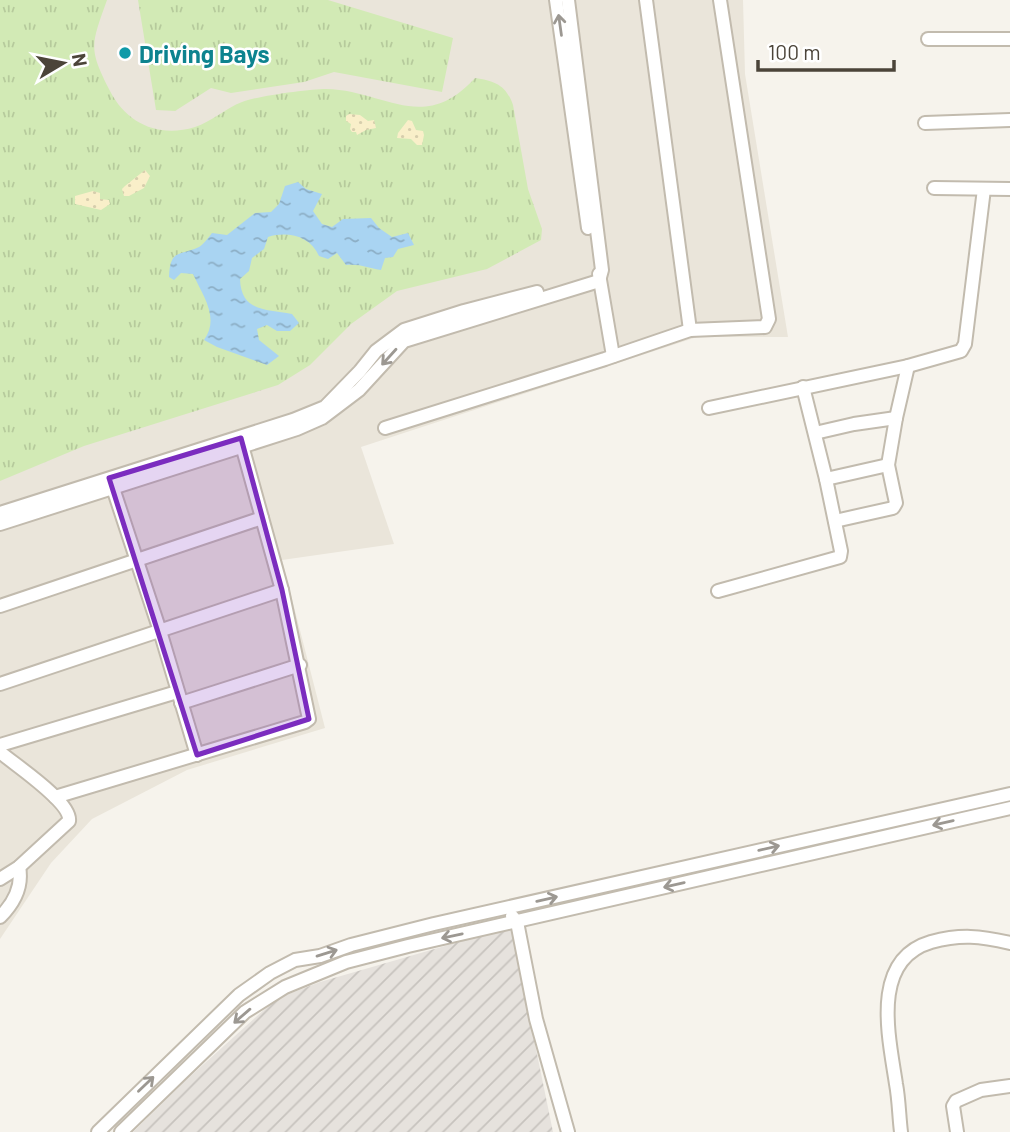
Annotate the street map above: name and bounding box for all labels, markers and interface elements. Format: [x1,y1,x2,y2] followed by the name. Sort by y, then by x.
[553,14,566,37] one-way arrow
[28,28,98,98] north arrow
[758,28,894,72] scale bar
[139,39,269,68] place label: Driving Bays
[768,39,821,64] text: 100 m
[117,45,133,61] marker: Driving Bays
[68,52,93,68] text: N
[381,348,398,365] one-way arrow
[932,817,955,831] one-way arrow
[757,841,780,854] one-way arrow
[663,879,686,892] one-way arrow
[536,891,558,904] one-way arrow
[441,930,464,944] one-way arrow
[316,946,338,959] one-way arrow
[233,1008,251,1024] one-way arrow
[137,1076,154,1093] one-way arrow

